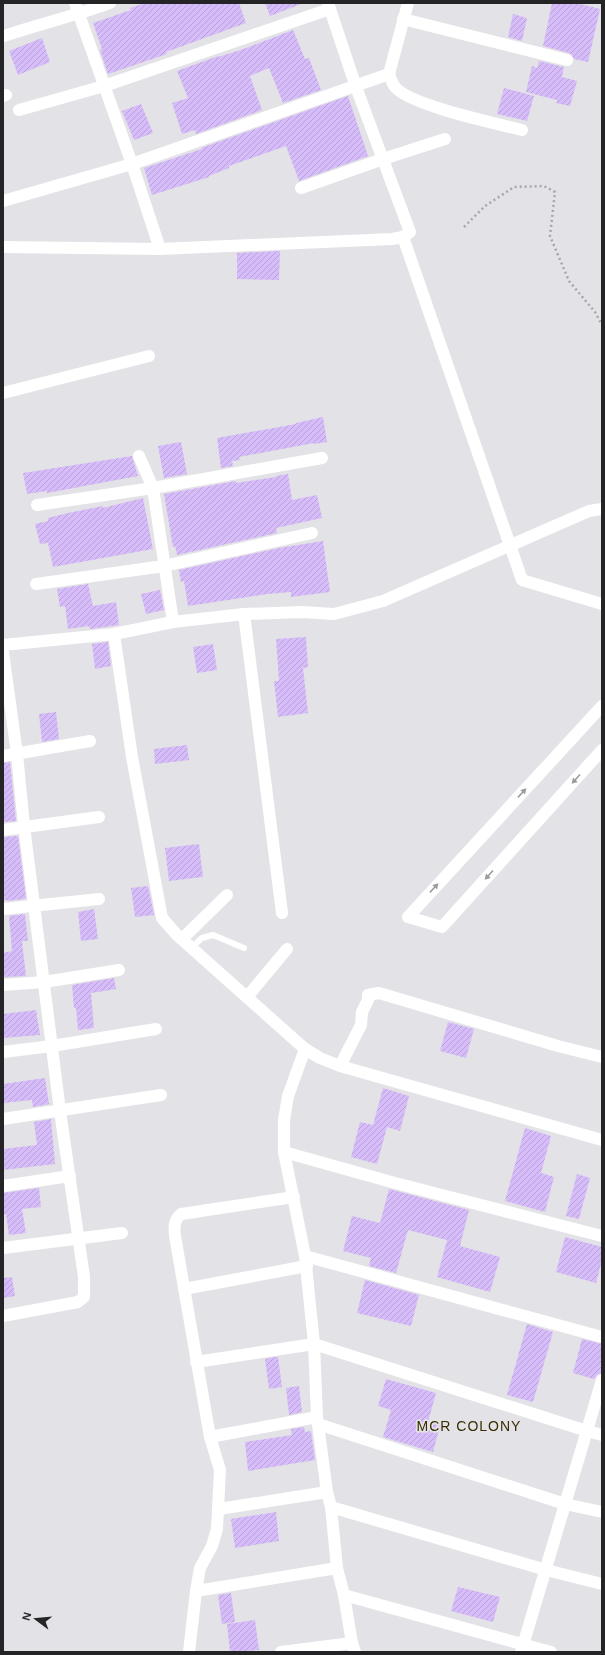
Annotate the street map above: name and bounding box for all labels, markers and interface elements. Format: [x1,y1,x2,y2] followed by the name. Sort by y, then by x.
[571,774,581,784] one-way arrow
[517,788,527,798] one-way arrow
[484,870,493,881] one-way arrow
[429,884,438,893] one-way arrow
[417,1418,521,1434] district label: MCR COLONY
[16,1599,56,1639] north arrow
[20,1611,33,1622] text: N

